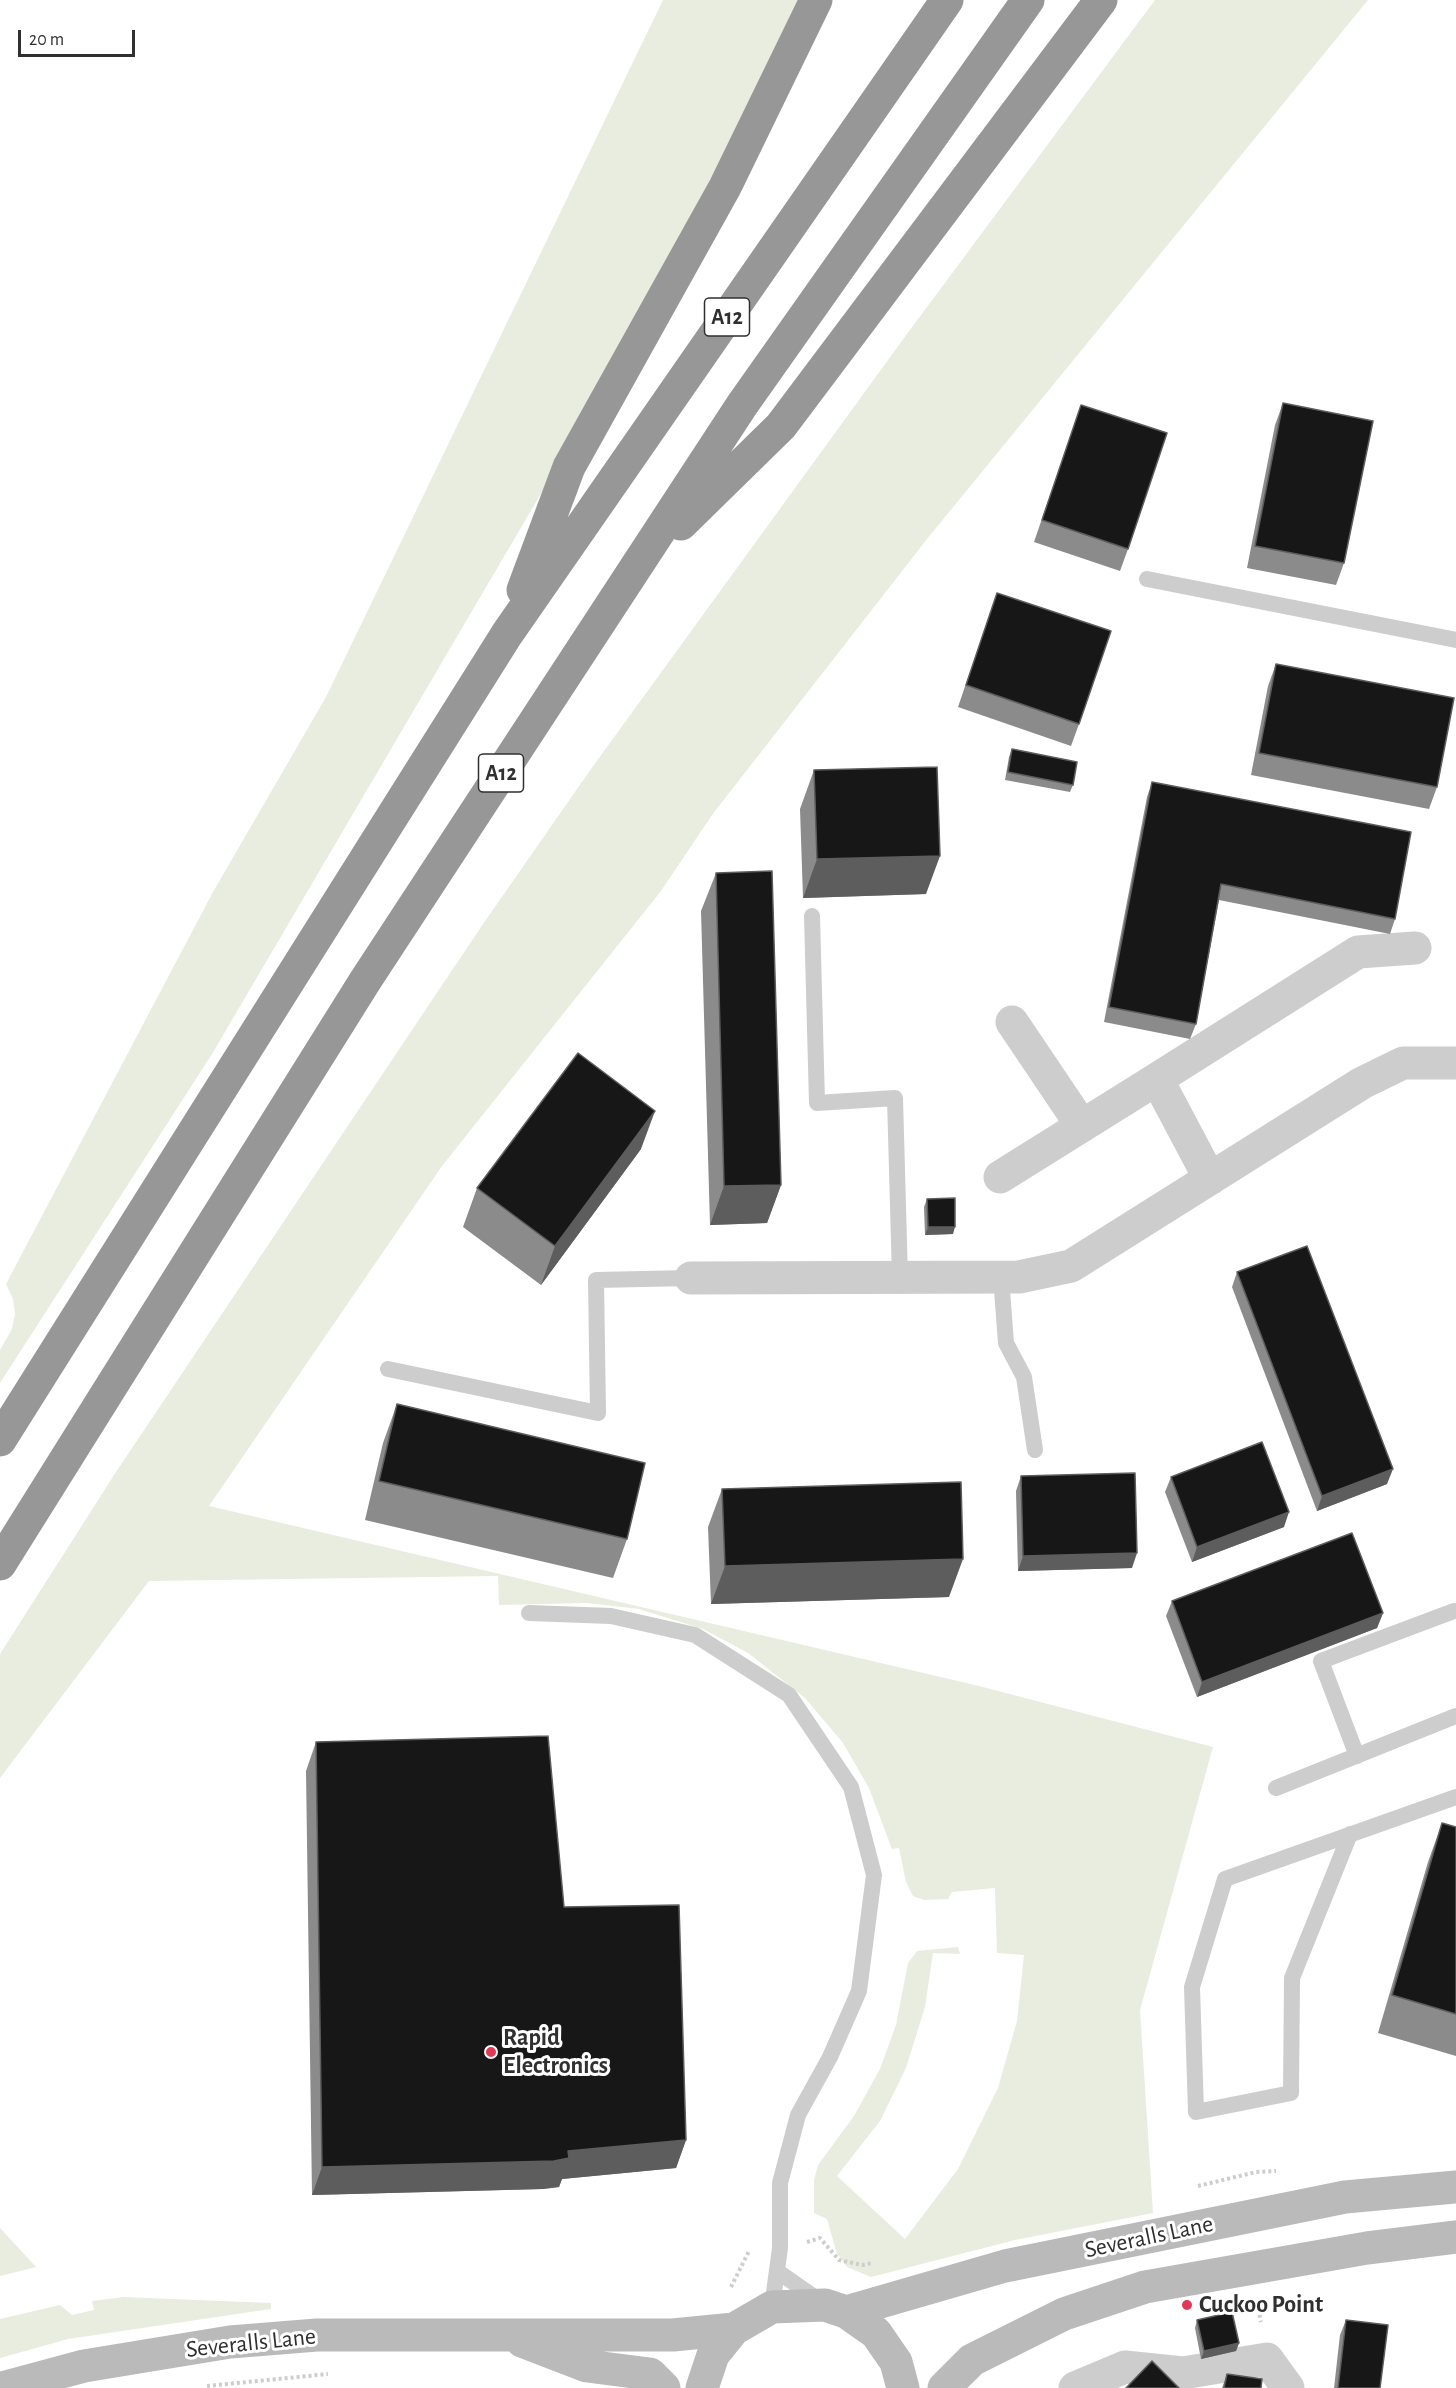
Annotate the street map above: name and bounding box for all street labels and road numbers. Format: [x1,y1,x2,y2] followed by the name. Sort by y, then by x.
[704,298,750,336] road number: A12
[478,754,524,792] road number: A12
[1082,2209,1216,2265] street label: Severalls Lane
[185,2322,317,2364] street label: Severalls Lane

